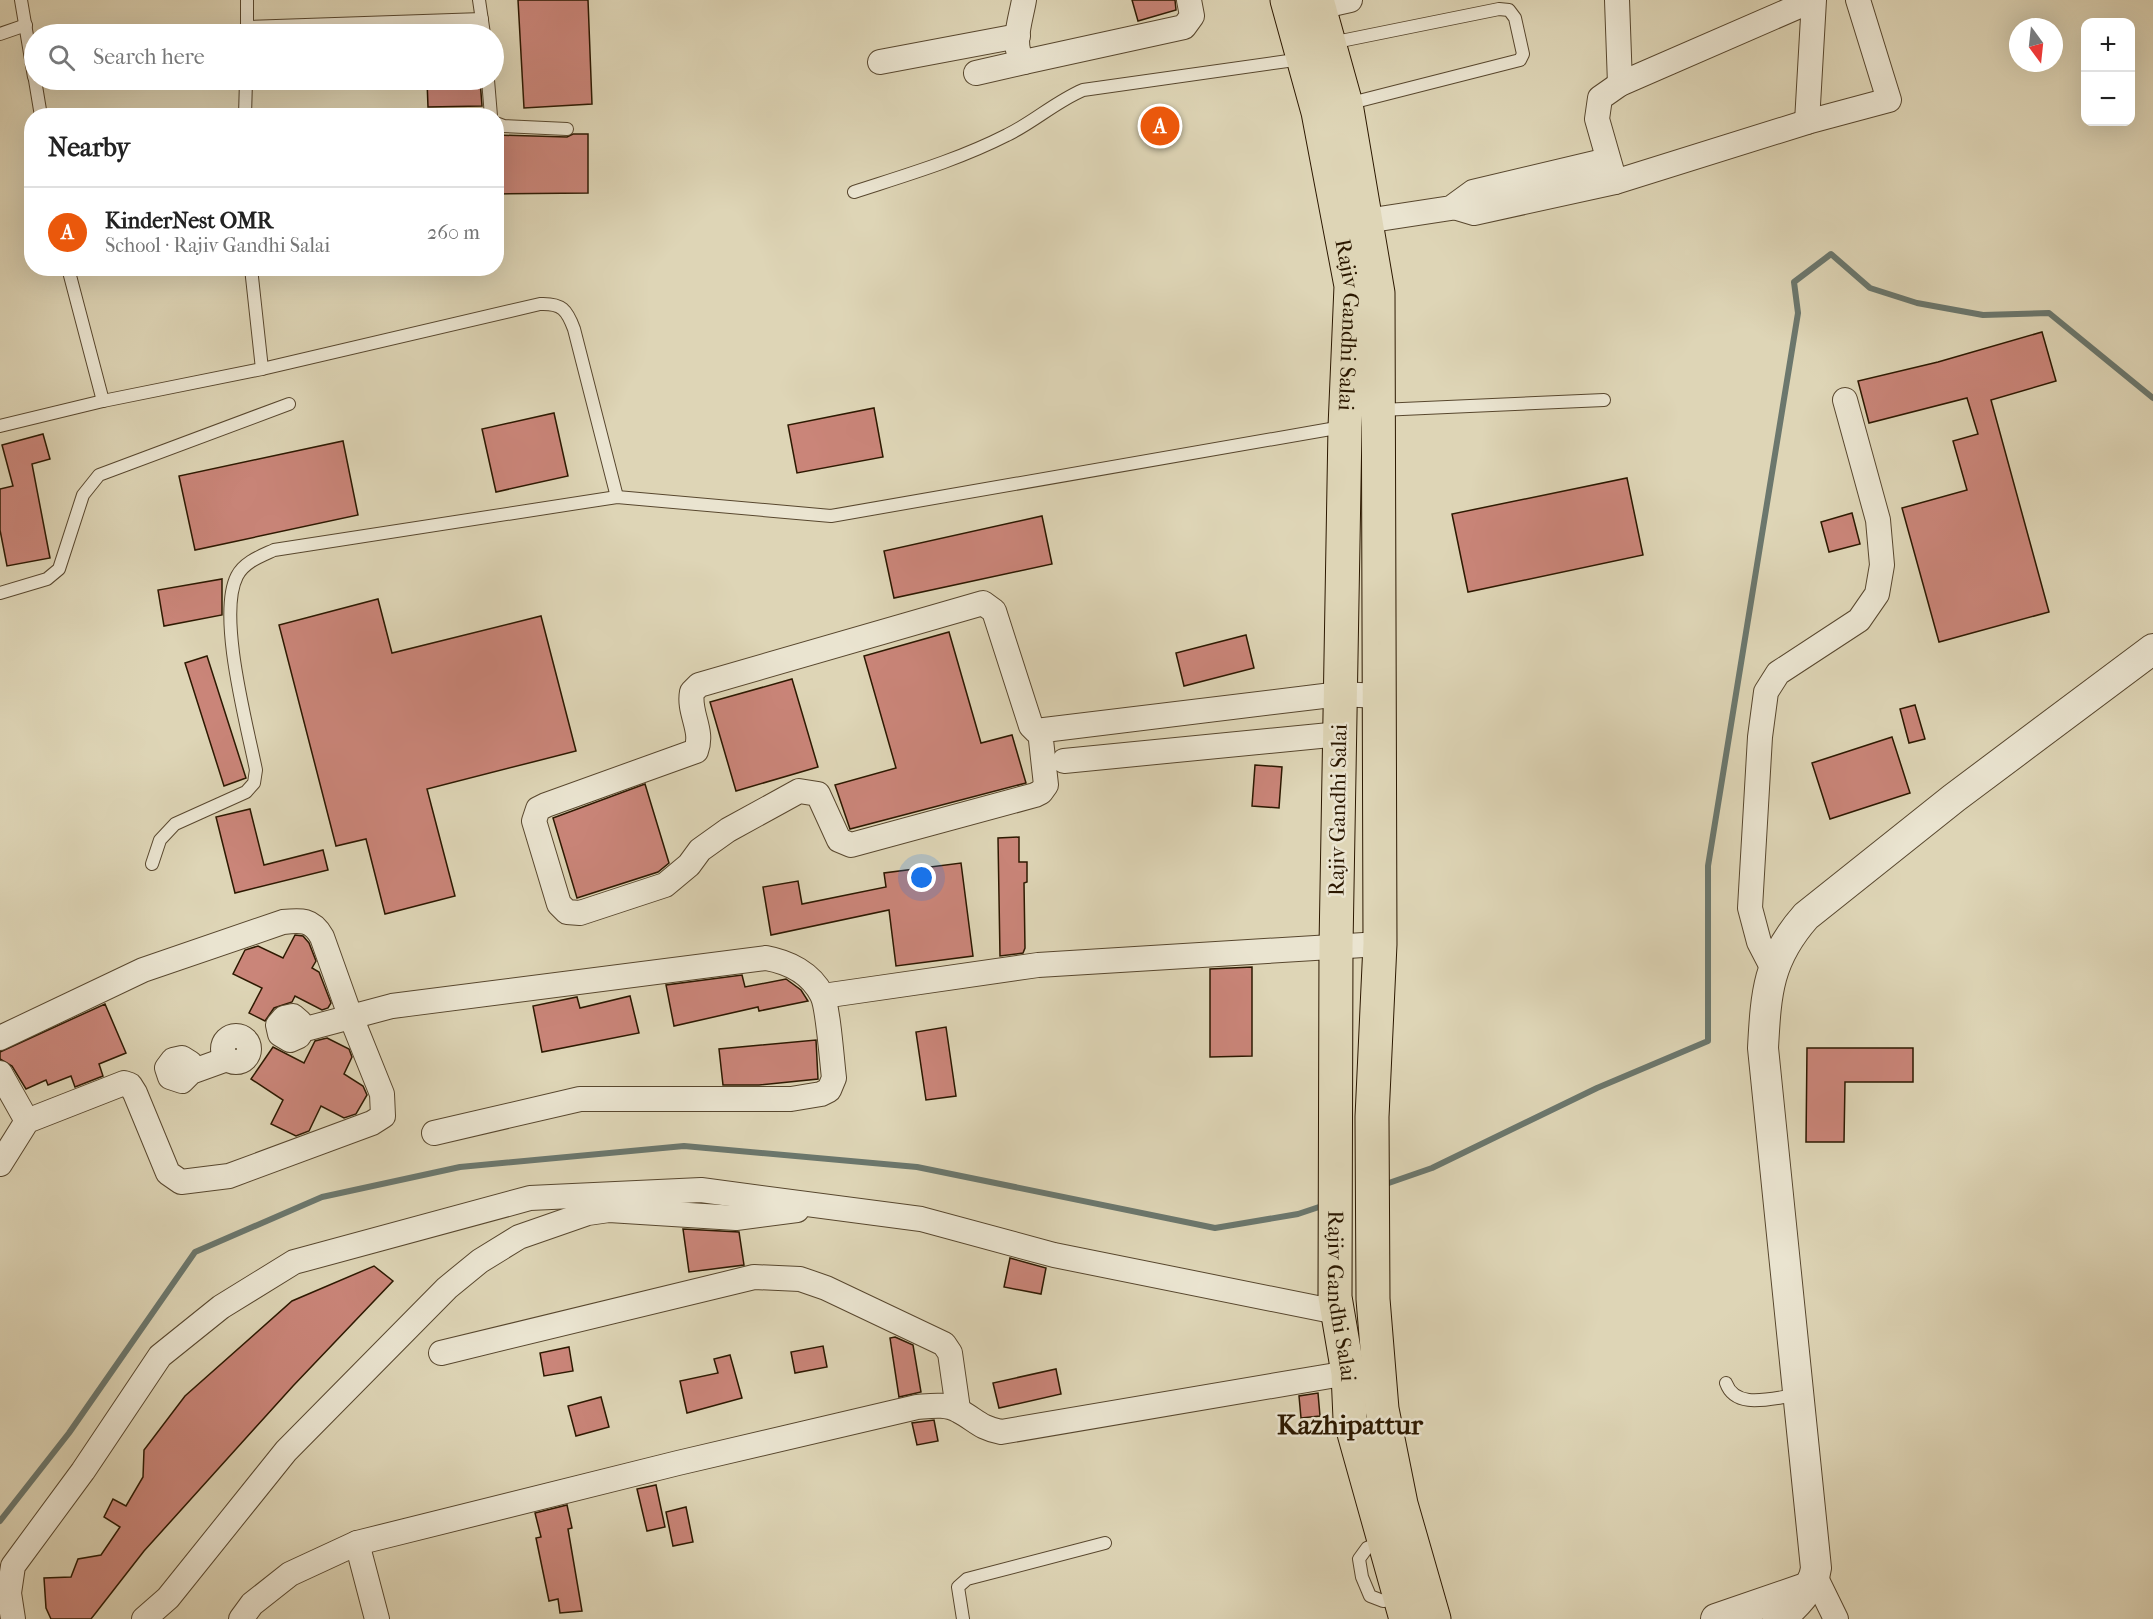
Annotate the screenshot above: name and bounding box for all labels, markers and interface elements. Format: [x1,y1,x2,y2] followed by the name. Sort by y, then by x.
[2009,18,2063,72] north arrow
[2081,18,2135,126] map controls
[2081,18,2135,72] button: +
[24,24,504,90] search box
[45,41,78,74] icon: search
[93,44,205,70] text: Search here
[2081,72,2135,126] button: −
[1140,104,1180,148] pin: A
[48,132,130,163] text: Nearby
[105,208,273,234] text: KinderNest OMR
[61,221,74,244] text: A
[427,221,480,244] text: 260 m
[105,234,330,257] text: School · Rajiv Gandhi Salai
[1329,237,1364,412] street label: Rajiv Gandhi Salai
[1323,723,1353,896] street label: Rajiv Gandhi Salai
[907,863,936,892] your location
[1322,1210,1361,1383] street label: Rajiv Gandhi Salai
[1277,1408,1424,1441] district label: Kazhipattur

